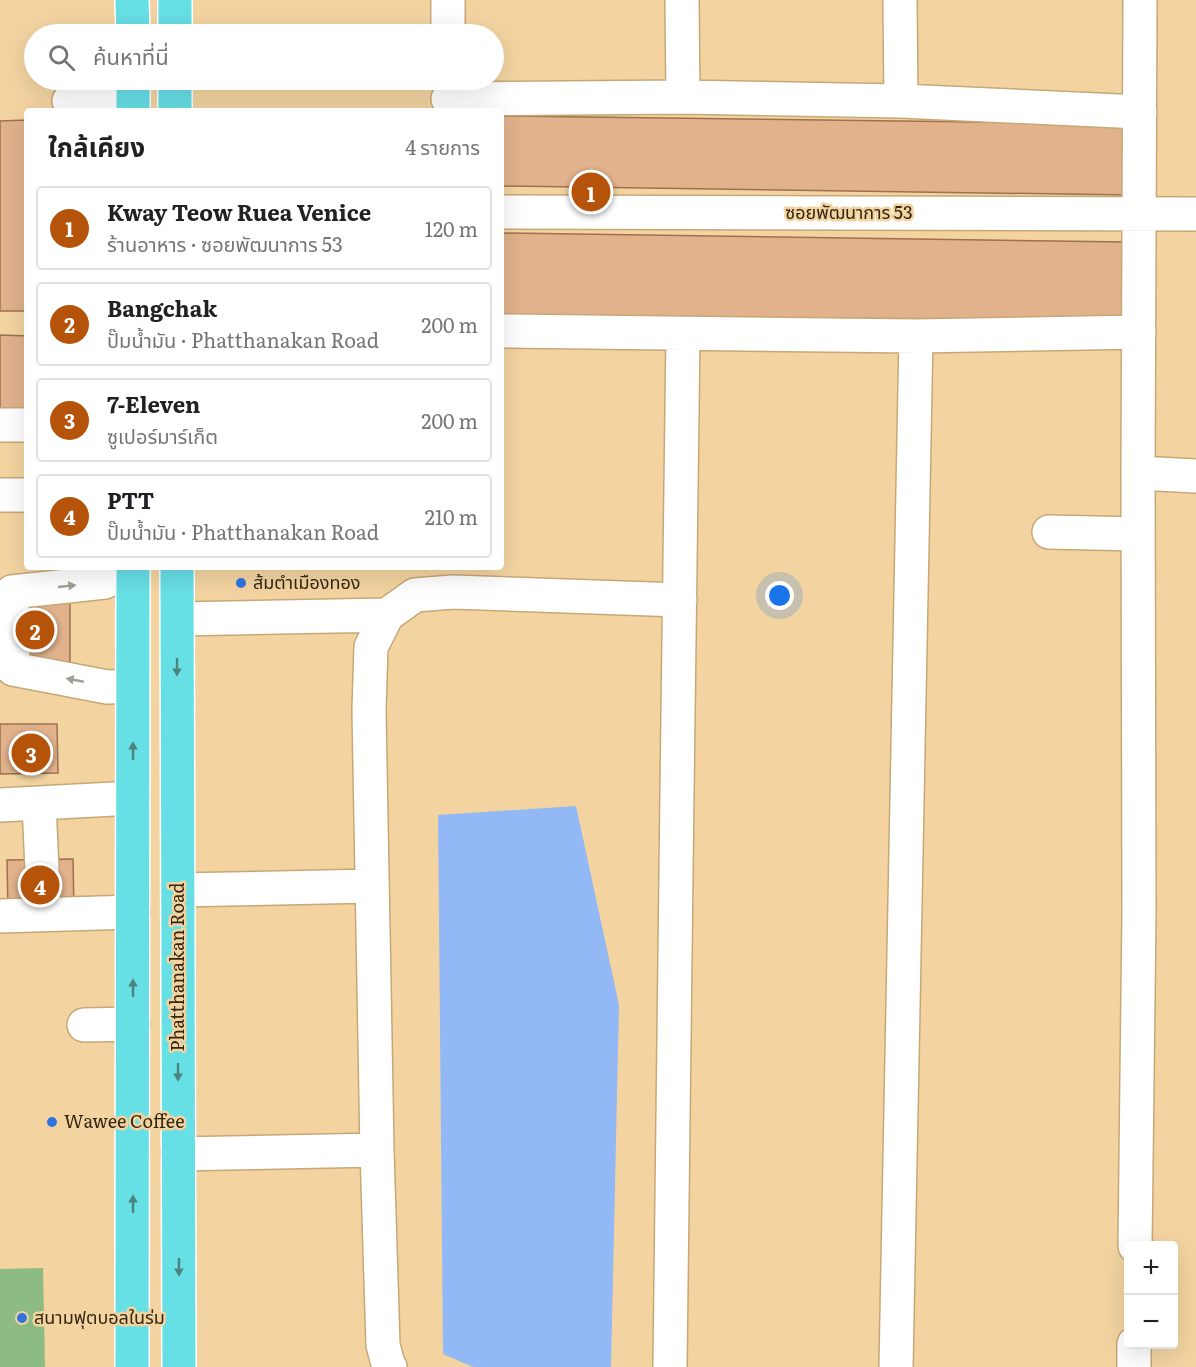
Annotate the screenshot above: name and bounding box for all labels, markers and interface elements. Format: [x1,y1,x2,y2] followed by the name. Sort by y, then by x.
[24,24,504,90] search box
[93,39,169,72] text: ค้นหาที่นี่
[45,41,78,74] icon: search
[48,126,145,165] text: ใกล้เคียง
[405,131,480,161] text: 4 รายการ
[572,170,610,214] pin: 1
[107,195,371,228] text: Kway Teow Ruea Venice
[785,198,913,225] street label: ซอยพัฒนาการ 53
[65,213,74,243] text: 1
[425,213,478,243] text: 120 m
[107,228,343,258] text: ร้านอาหาร · ซอยพัฒนาการ 53
[107,291,217,324] text: Bangchak
[64,309,75,339] text: 2
[421,309,478,339] text: 200 m
[107,324,379,354] text: ปั๊มน้ำมัน · Phatthanakan Road
[107,387,200,420] text: 7-Eleven
[64,405,75,435] text: 3
[421,405,478,435] text: 200 m
[107,420,218,450] text: ซูเปอร์มาร์เก็ต
[107,483,154,516] text: PTT
[63,501,76,531] text: 4
[425,501,478,531] text: 210 m
[107,516,379,546] text: ปั๊มน้ำมัน · Phatthanakan Road
[253,568,360,595] place label: ส้มตำเมืองทอง
[234,576,248,590] marker: ส้มตำเมืองทอง
[57,581,76,591] one-way arrow
[765,581,794,610] your location
[15,608,54,652] pin: 2
[172,658,182,677] one-way arrow
[65,675,84,684] one-way arrow
[12,730,51,776] pin: 3
[128,741,138,760] one-way arrow
[20,862,60,908] pin: 4
[163,882,190,1052] street label: Phatthanakan Road
[128,978,138,997] one-way arrow
[173,1063,183,1082] one-way arrow
[64,1107,184,1134] place label: Wawee Coffee
[45,1115,59,1129] marker: Wawee Coffee
[128,1194,138,1213] one-way arrow
[1124,1241,1178,1349] map controls
[1124,1241,1178,1295] button: +
[174,1258,183,1277] one-way arrow
[1124,1295,1178,1349] button: −
[34,1303,165,1330] place label: สนามฟุตบอลในร่ม
[15,1311,29,1325] marker: สนามฟุตบอลในร่ม

